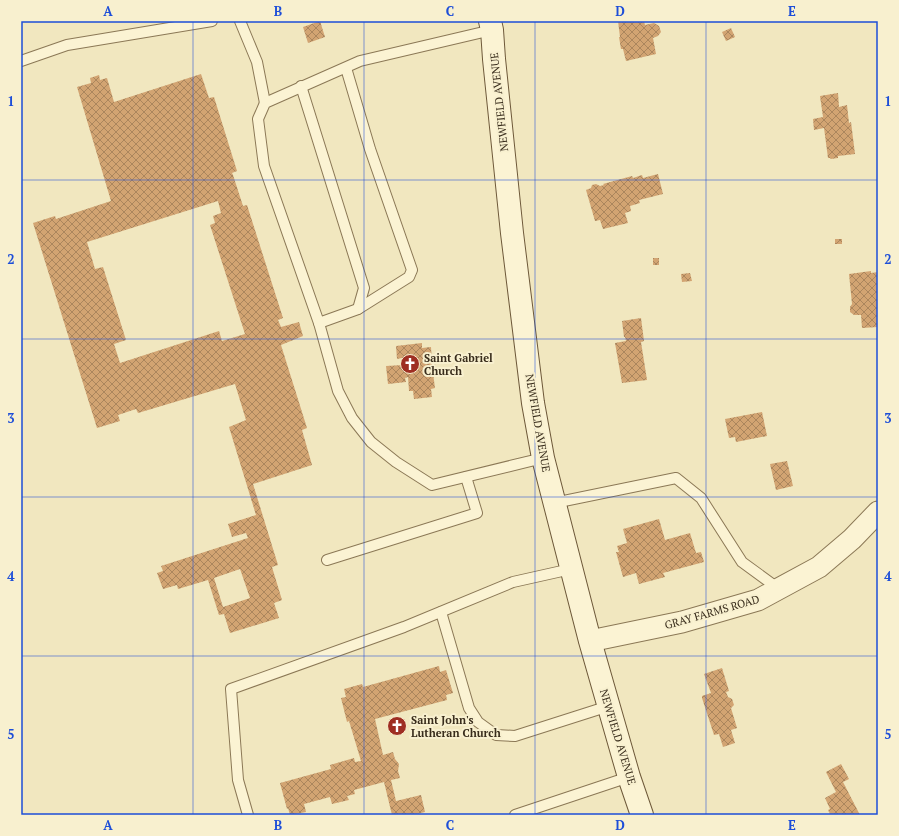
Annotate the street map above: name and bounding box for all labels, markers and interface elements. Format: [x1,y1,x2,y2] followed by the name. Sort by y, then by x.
[103,2,113,20] text: A
[274,2,282,20] text: B
[446,2,454,20] text: C
[615,2,625,20] text: D
[788,2,796,20] text: E
[487,52,511,152] street label: NEWFIELD AVENUE
[7,92,15,110] text: 1
[884,92,892,110] text: 1
[7,250,15,268] text: 2
[884,250,892,268] text: 2
[424,351,493,378] place label: Saint Gabriel Church
[399,353,421,375] church icon: Saint Gabriel Church
[522,373,554,473] street label: NEWFIELD AVENUE
[7,409,15,427] text: 3
[884,409,892,427] text: 3
[7,567,15,585] text: 4
[884,567,892,585] text: 4
[663,592,761,632] street label: GRAY FARMS ROAD
[597,687,639,787] street label: NEWFIELD AVENUE
[411,713,501,740] place label: Saint John's Lutheran Church
[386,715,408,737] church icon: Saint John's Lutheran Church
[7,725,15,743] text: 5
[884,725,892,743] text: 5
[103,816,113,834] text: A
[274,816,282,834] text: B
[446,816,454,834] text: C
[615,816,625,834] text: D
[788,816,796,834] text: E

